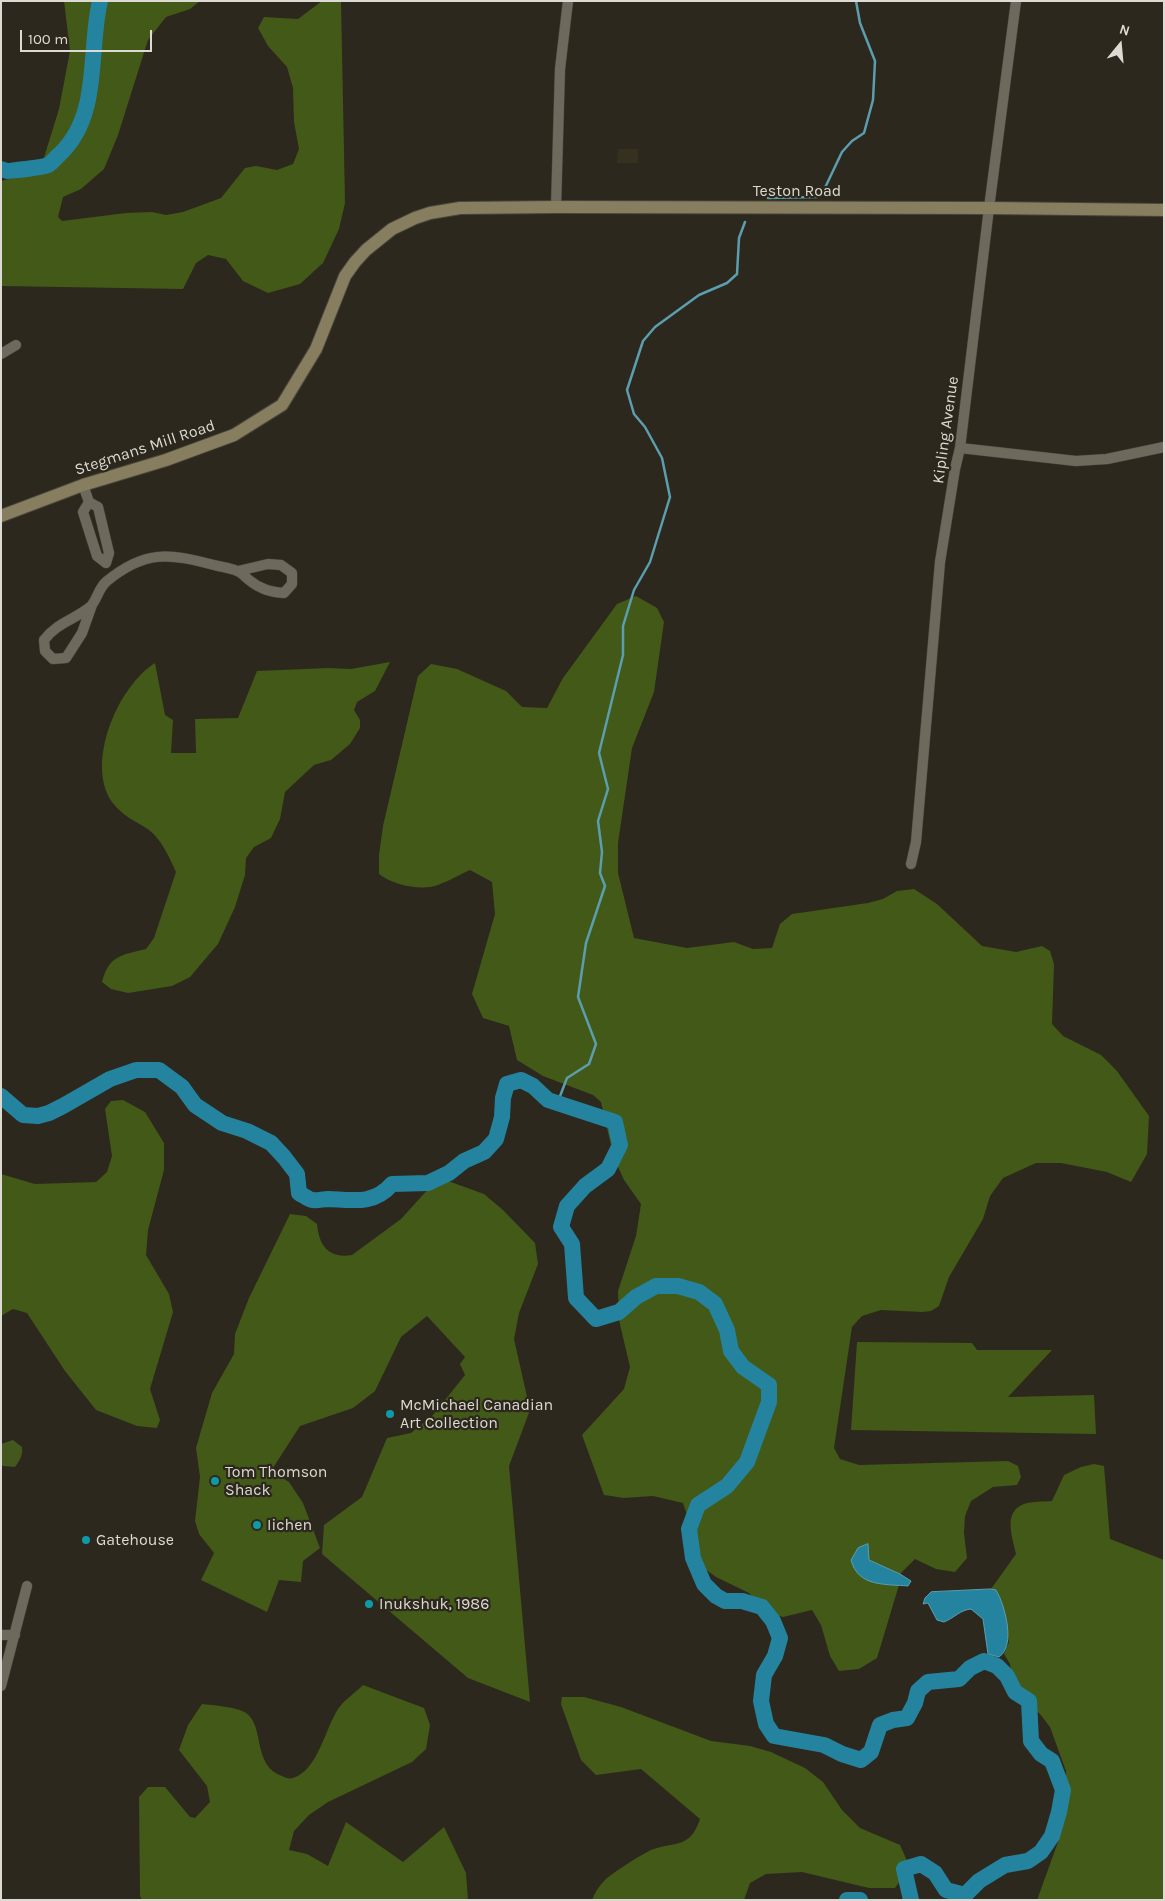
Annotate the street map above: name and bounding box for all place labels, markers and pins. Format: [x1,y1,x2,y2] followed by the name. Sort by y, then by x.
[400,1395,553,1433] place label: McMichael Canadian Art Collection
[384,1408,396,1420] marker: McMichael Canadian Art Collection
[225,1462,327,1500] place label: Tom Thomson Shack
[209,1475,221,1487] marker: Tom Thomson Shack
[267,1515,312,1535] place label: Iichen
[251,1519,263,1531] marker: Iichen
[96,1530,174,1550] place label: Gatehouse
[80,1534,92,1546] marker: Gatehouse
[379,1594,489,1614] place label: Inukshuk, 1986
[363,1598,375,1610] marker: Inukshuk, 1986

